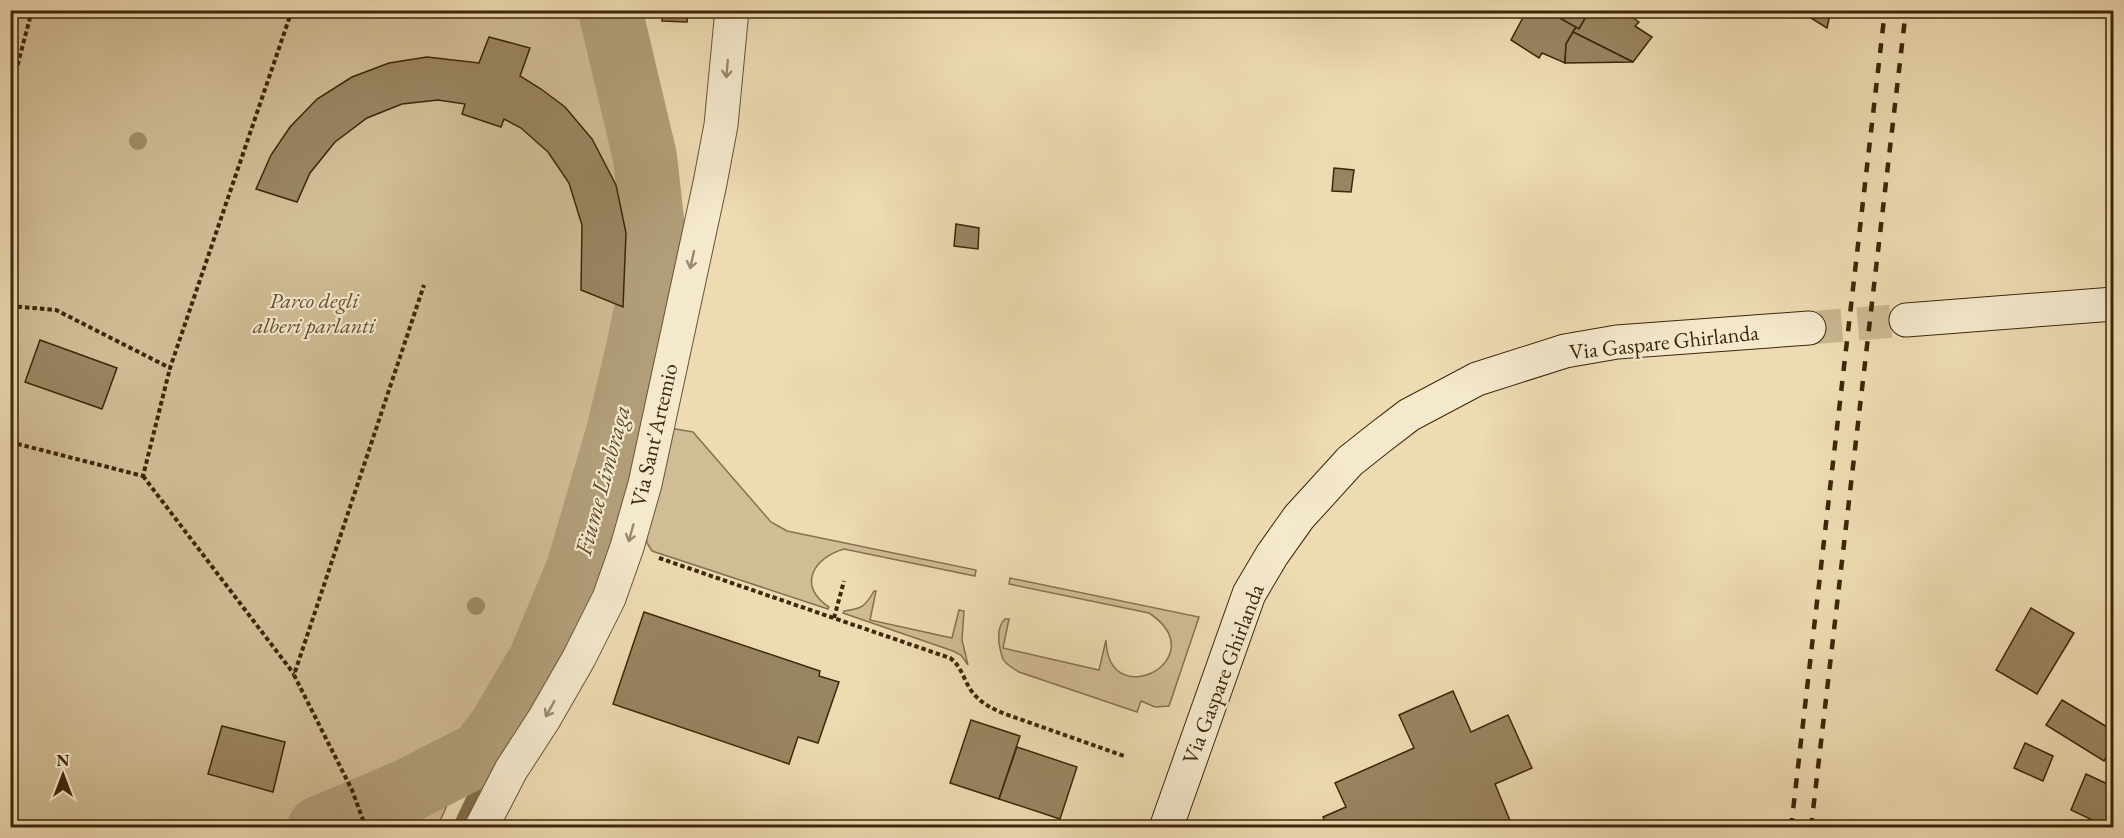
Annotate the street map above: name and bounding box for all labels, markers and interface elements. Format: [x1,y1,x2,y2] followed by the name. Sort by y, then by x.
[721,58,732,78] one-way arrow
[686,251,698,270] one-way arrow
[252,286,377,340] park label: Parco degli alberi parlanti
[1568,318,1761,366] street label: Via Gaspare Ghirlanda
[623,360,685,510] street label: Via Sant'Artemio
[567,402,637,559] water label: Fiume Limbraga
[625,523,636,542] one-way arrow
[1175,580,1271,768] street label: Via Gaspare Ghirlanda
[544,700,556,717] one-way arrow
[33,745,93,805] north arrow
[57,750,70,771] text: N

